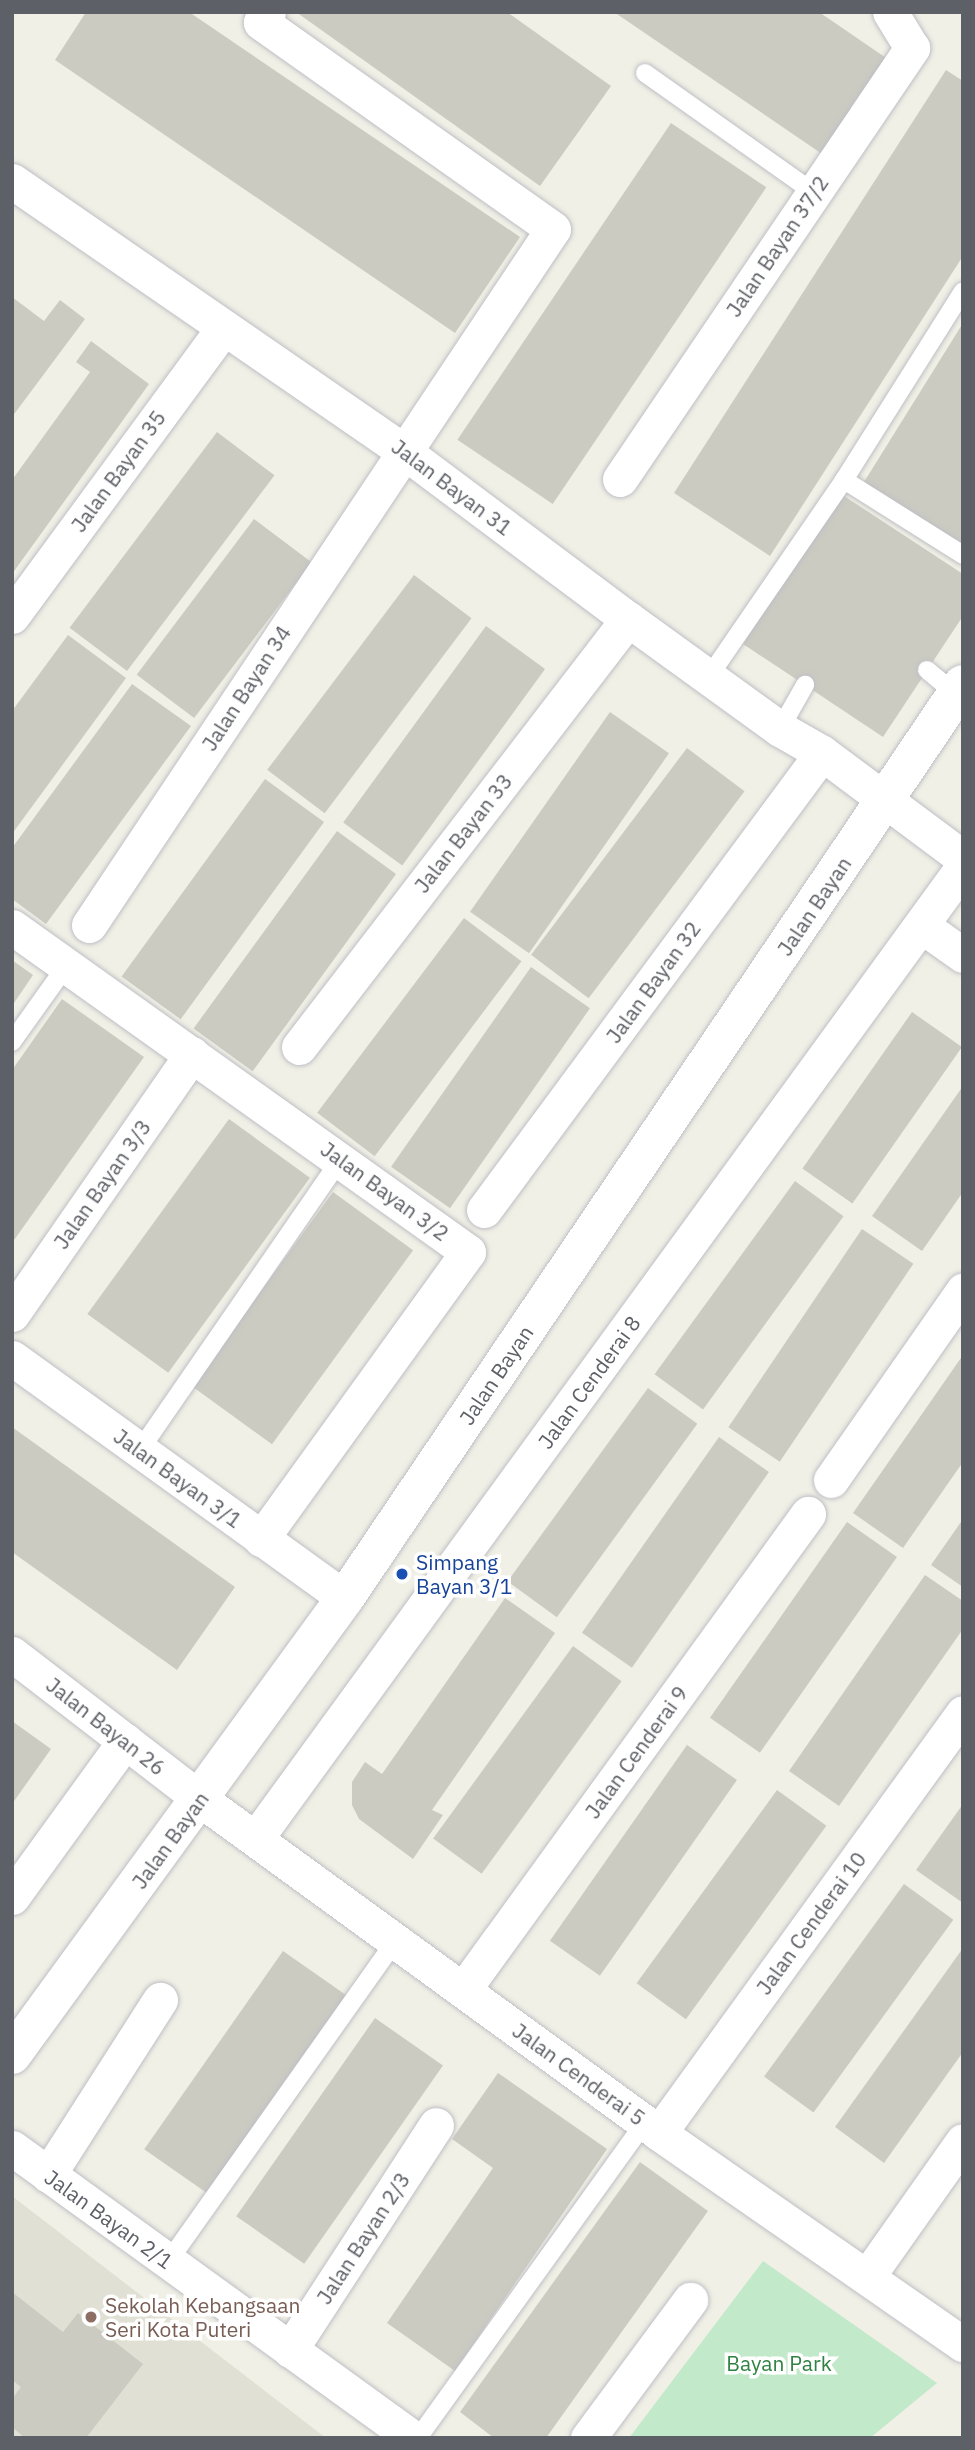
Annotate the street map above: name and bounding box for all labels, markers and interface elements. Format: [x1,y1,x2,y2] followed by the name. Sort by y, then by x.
[721,171,833,321] street label: Jalan Bayan 37/2
[65,405,171,537] street label: Jalan Bayan 35
[387,434,517,540] street label: Jalan Bayan 31
[196,621,296,755] street label: Jalan Bayan 34
[409,768,517,898] street label: Jalan Bayan 33
[772,852,856,960] street label: Jalan Bayan
[600,916,706,1048] street label: Jalan Bayan 32
[48,1114,156,1254] street label: Jalan Bayan 3/3
[316,1136,454,1246] street label: Jalan Bayan 3/2
[532,1311,646,1453] street label: Jalan Cenderai 8
[454,1321,538,1429] street label: Jalan Bayan
[109,1423,247,1533] street label: Jalan Bayan 3/1
[416,1549,512,1599] place label: Simpang Bayan 3/1
[394,1566,410,1582] marker: Simpang Bayan 3/1
[41,1672,171,1780] street label: Jalan Bayan 26
[579,1681,693,1823] street label: Jalan Cenderai 9
[126,1787,214,1893] street label: Jalan Bayan
[751,1847,871,1999] street label: Jalan Cenderai 10
[508,2017,650,2131] street label: Jalan Cenderai 5
[40,2164,178,2274] street label: Jalan Bayan 2/1
[311,2167,415,2309] street label: Jalan Bayan 2/3
[105,2292,300,2342] place label: Sekolah Kebangsaan Seri Kota Puteri
[83,2309,99,2325] marker: Sekolah Kebangsaan Seri Kota Puteri
[726,2350,832,2376] park label: Bayan Park

